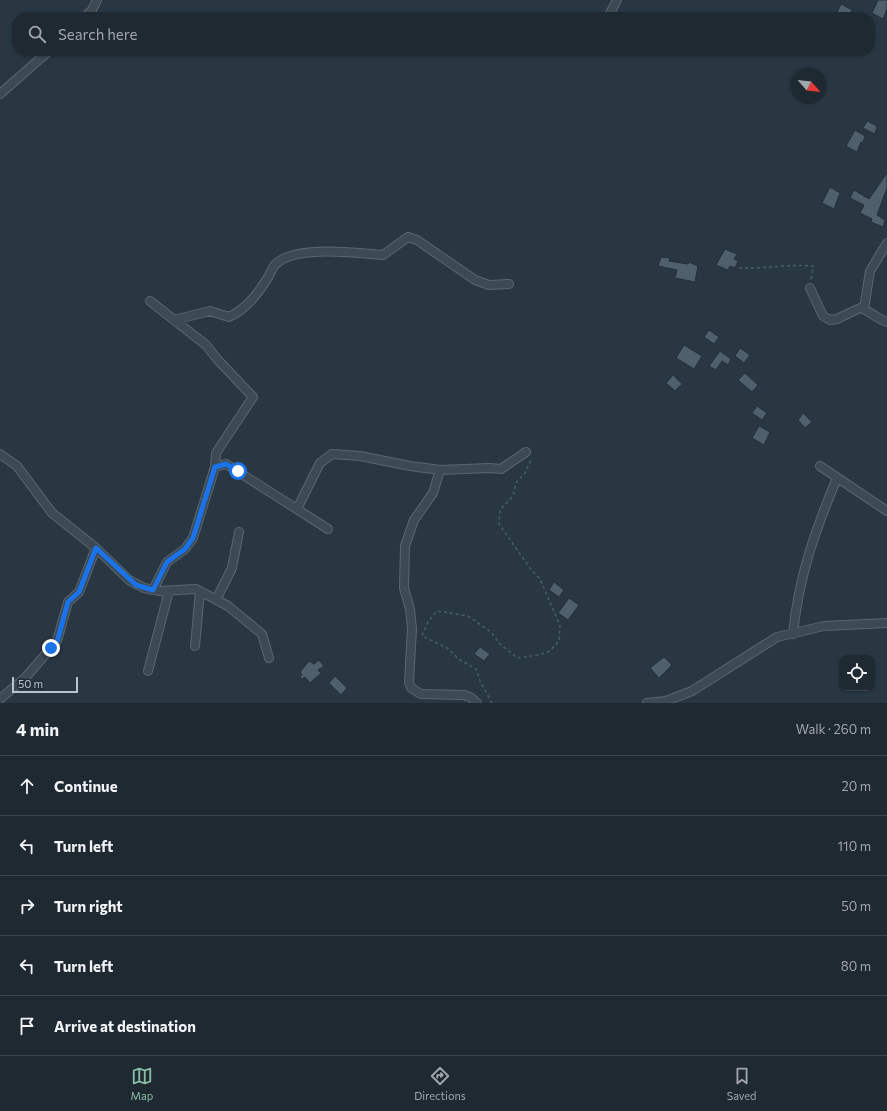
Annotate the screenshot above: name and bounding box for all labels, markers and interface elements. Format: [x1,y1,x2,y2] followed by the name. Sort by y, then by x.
[12,12,875,56] search box
[26,23,48,45] icon: search
[58,25,137,43] text: Search here
[791,68,827,104] north arrow
[229,462,247,480] route start
[42,639,60,657] route end
[839,655,875,691] map controls
[839,655,875,691] button: locate
[12,675,78,694] scale bar
[18,677,43,690] text: 50 m
[16,719,59,740] text: 4 min
[796,721,871,737] text: Walk · 260 m
[16,775,38,797] icon: ahead
[54,777,118,795] text: Continue
[842,778,871,794] text: 20 m
[16,835,38,857] icon: left
[54,837,113,855] text: Turn left
[838,838,871,854] text: 110 m
[16,895,38,917] icon: right
[54,897,123,915] text: Turn right
[841,898,871,914] text: 50 m
[16,955,38,977] icon: left
[54,957,113,975] text: Turn left
[841,958,871,974] text: 80 m
[16,1015,38,1037] icon: arrive
[54,1017,196,1035] text: Arrive at destination
[131,1065,153,1102] tab: Map
[414,1065,466,1102] tab: Directions
[727,1065,756,1102] tab: Saved

